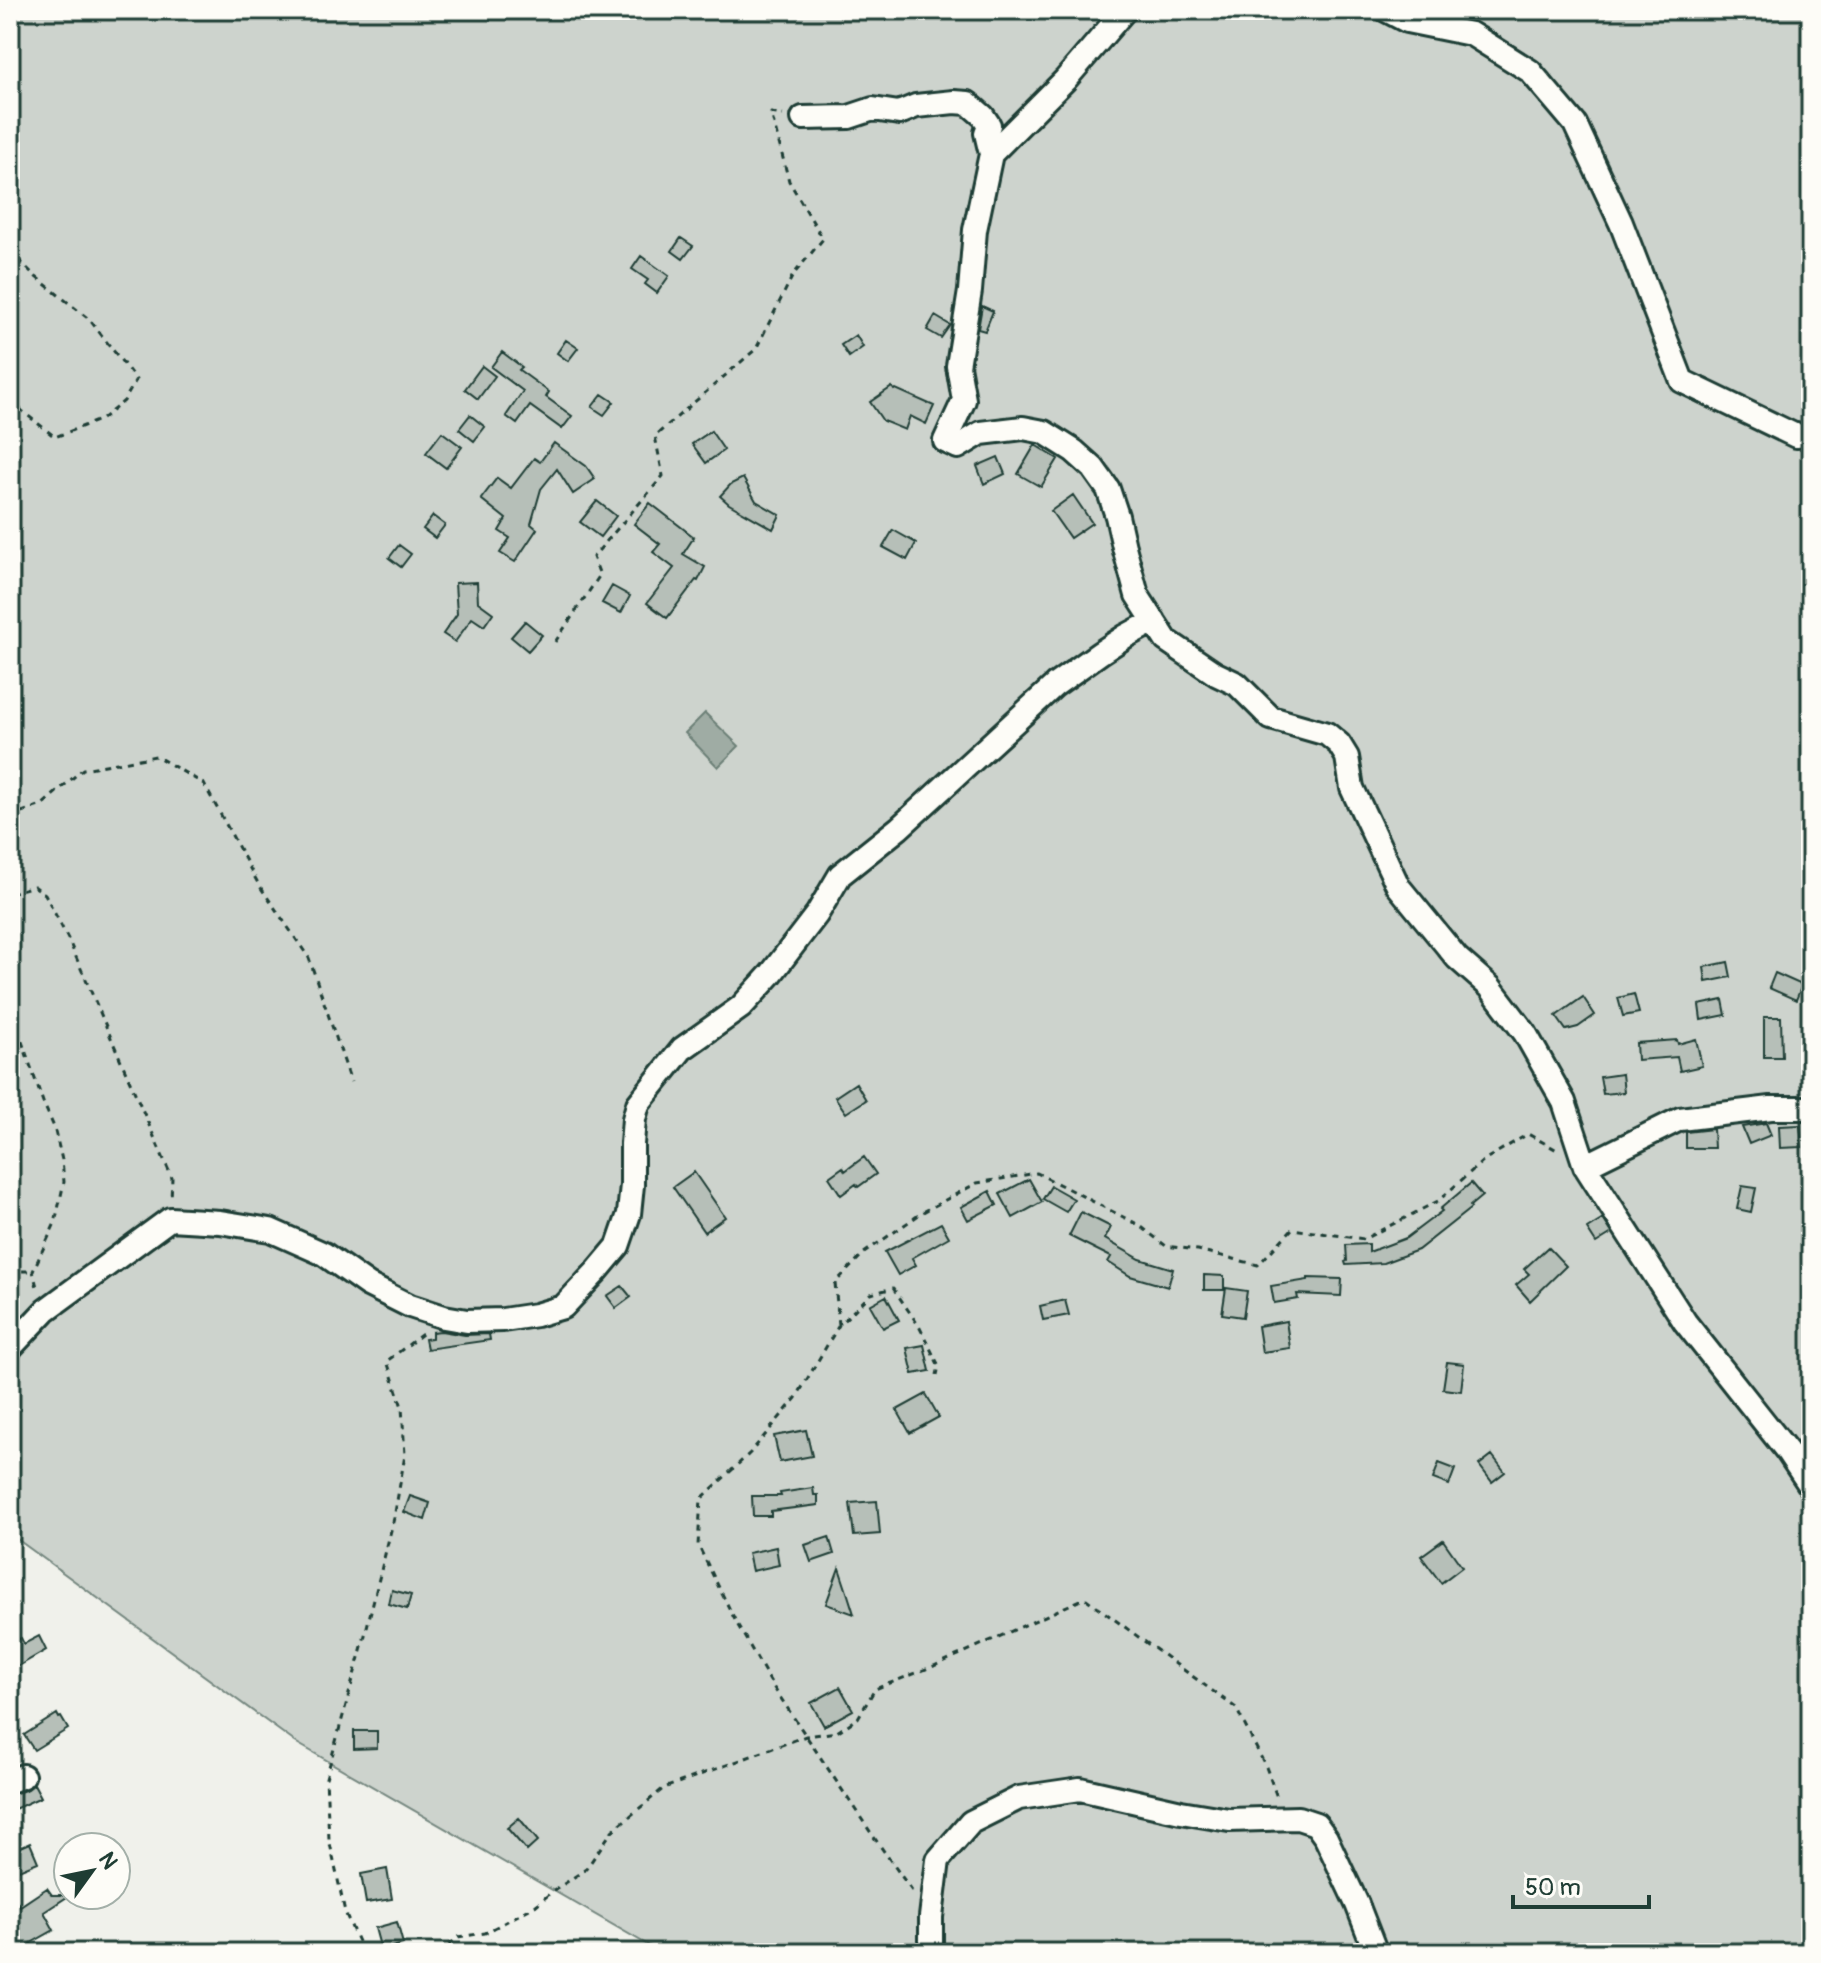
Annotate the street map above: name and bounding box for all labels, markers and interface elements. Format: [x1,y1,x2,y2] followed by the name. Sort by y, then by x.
[52,1831,132,1911] north arrow
[92,1847,124,1875] text: N
[1513,1859,1649,1909] scale bar
[1525,1873,1581,1902] text: 50 m

